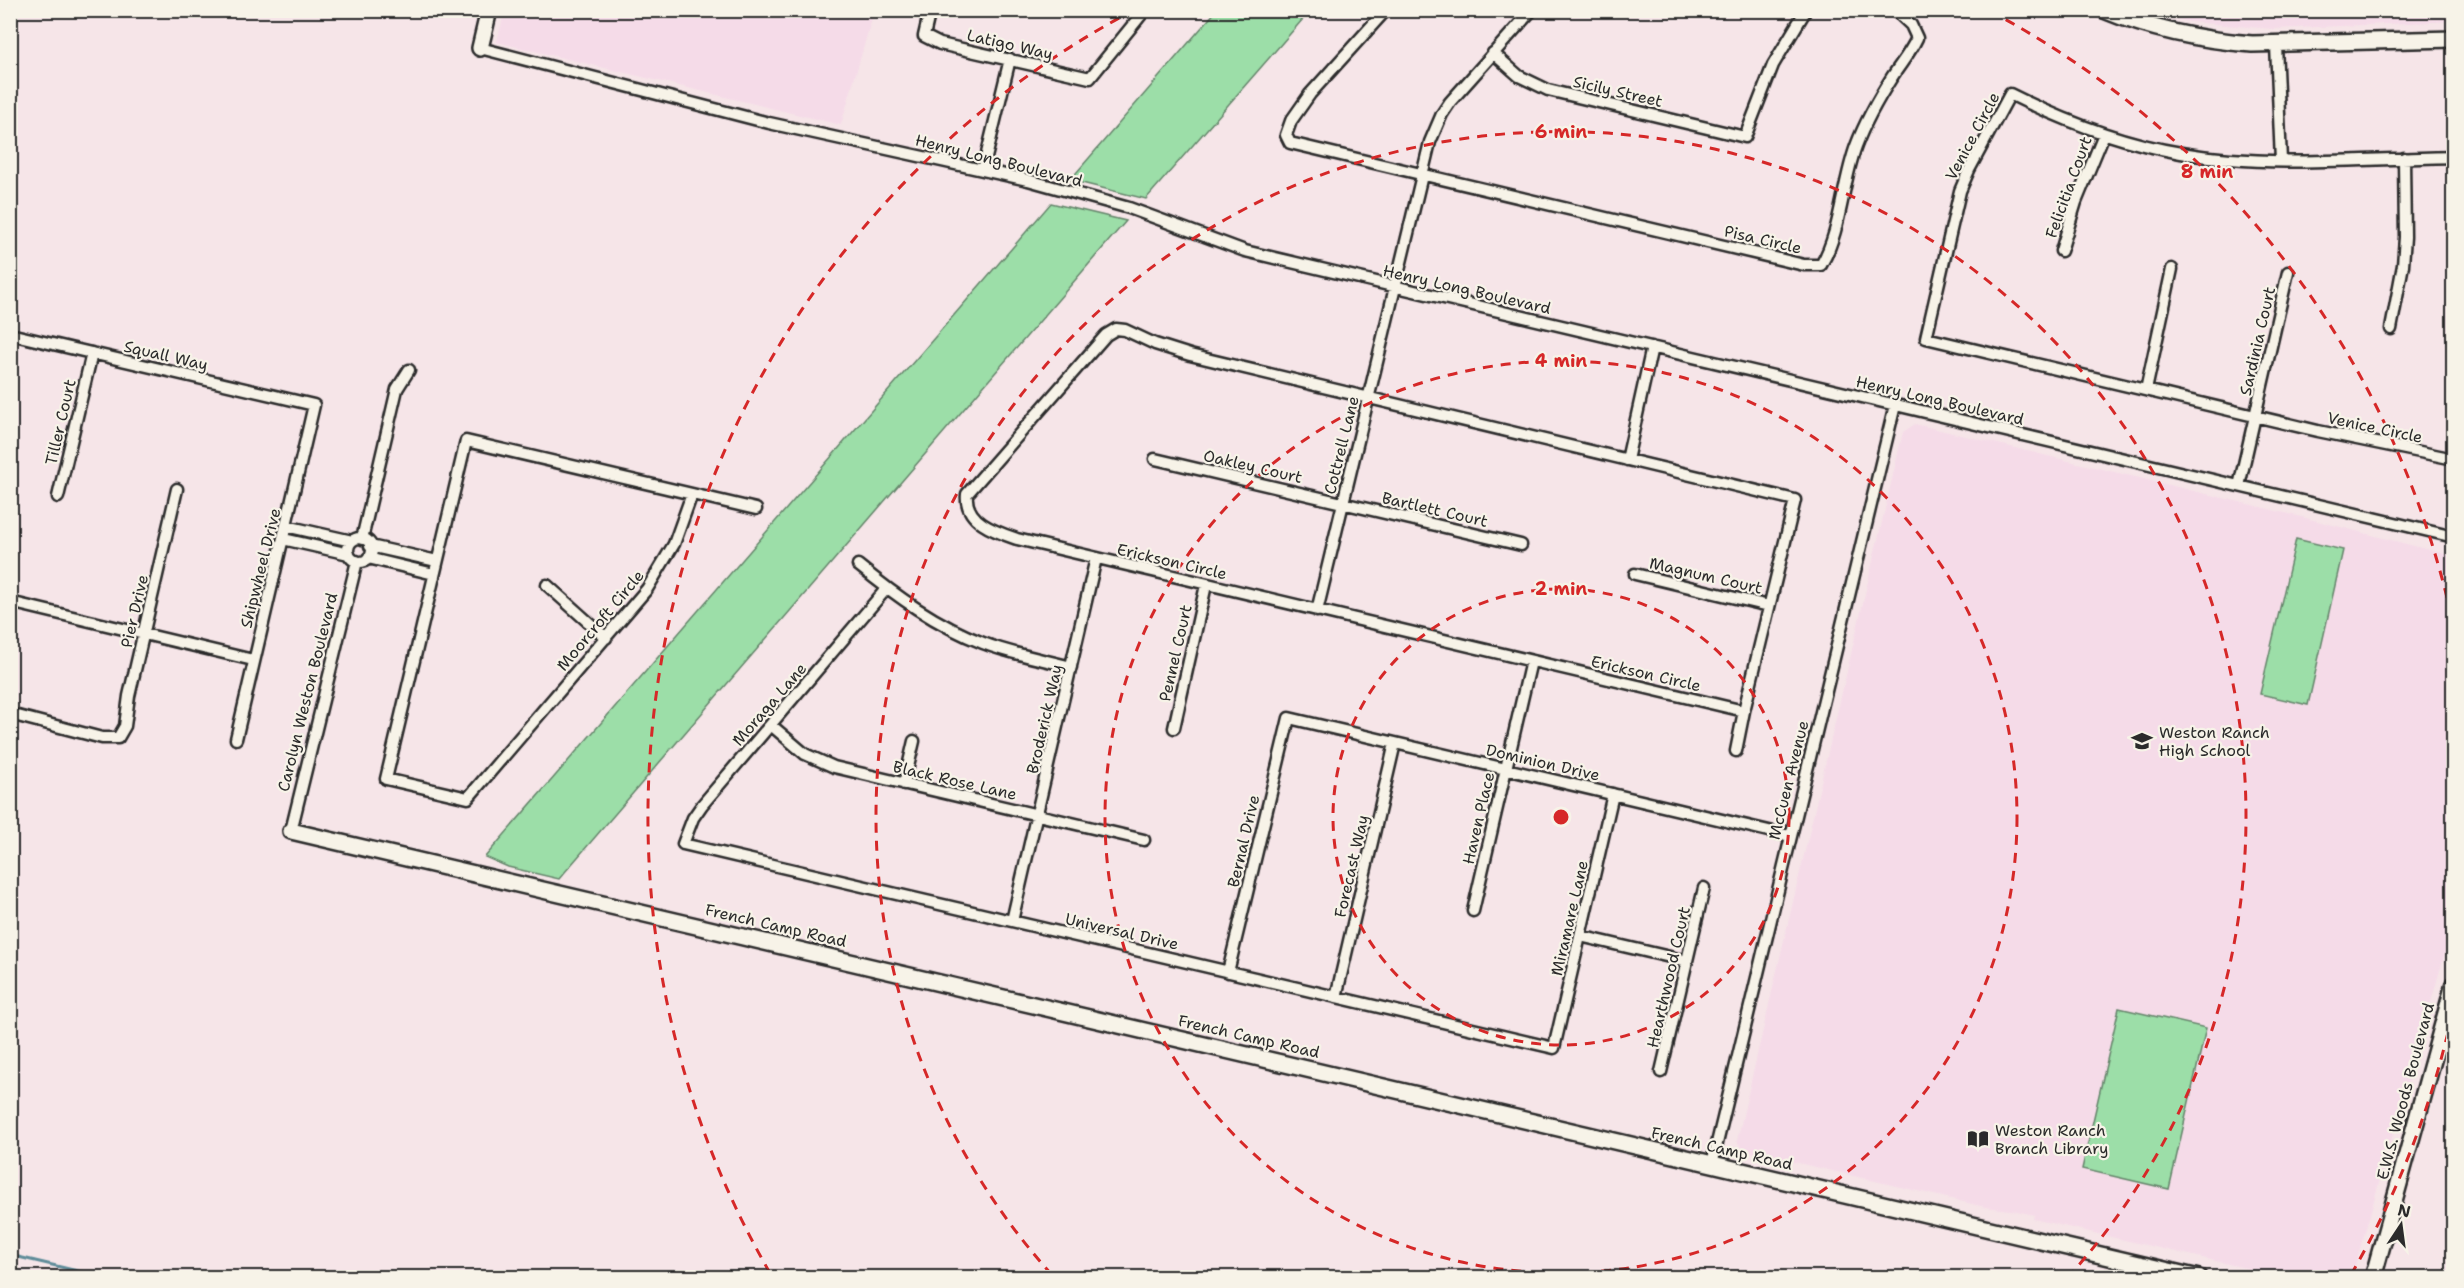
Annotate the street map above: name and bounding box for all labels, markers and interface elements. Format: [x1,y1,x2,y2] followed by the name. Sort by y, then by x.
[965,24,1055,65] street label: Latigo Way
[1571,71,1665,112] street label: Sicily Street
[1940,89,2004,184] street label: Venice Circle
[1535,120,1587,144] text: 6 min
[913,130,1085,191] street label: Henry Long Boulevard
[2040,133,2097,241] street label: Felicitia Court
[2181,160,2233,184] text: 8 min
[1722,220,1804,259] street label: Pisa Circle
[1381,260,1553,319] street label: Henry Long Boulevard
[2235,285,2280,398] street label: Sardinia Court
[122,336,210,375] street label: Squall Way
[1535,349,1587,373] text: 4 min
[1854,371,2026,430] street label: Henry Long Boulevard
[40,377,81,467] street label: Tiller Court
[1319,394,1364,496] street label: Cottrell Lane
[2325,407,2424,448] street label: Venice Circle
[1201,445,1304,488] street label: Oakley Court
[1380,487,1490,532] street label: Bartlett Court
[235,506,286,630] street label: Shipwheel Drive
[1115,539,1229,584] street label: Erickson Circle
[1647,552,1764,599] street label: Magnum Court
[552,566,649,675] street label: Moorcroft Circle
[116,572,153,650] street label: Pier Drive
[1535,577,1587,601] text: 2 min
[273,591,342,794] street label: Carolyn Weston Boulevard
[1154,603,1197,704] street label: Pennel Court
[1589,651,1703,696] street label: Erickson Circle
[727,658,811,750] street label: Moraga Lane
[1022,662,1067,776] street label: Broderick Way
[1764,718,1813,842] street label: McCuen Avenue
[2159,722,2270,761] place label: Weston Ranch High School
[2130,729,2154,753] school or university icon: Weston Ranch High School
[1484,739,1602,786] street label: Dominion Drive
[891,756,1019,805] street label: Black Rose Lane
[1458,770,1499,866] street label: Haven Place
[1223,793,1264,889] street label: Bernal Drive
[1551,807,1571,827] centre of rings
[1329,813,1374,920] street label: Forecast Way
[1546,858,1593,978] street label: Miramare Lane
[703,899,849,952] street label: French Camp Road
[1642,904,1695,1050] street label: Hearthwood Court
[1063,908,1181,955] street label: Universal Drive
[2372,1000,2439,1182] street label: E.W.S. Woods Boulevard
[1176,1010,1322,1063] street label: French Camp Road
[1995,1120,2108,1159] place label: Weston Ranch Branch Library
[1649,1122,1795,1175] street label: French Camp Road
[1966,1127,1990,1151] library icon: Weston Ranch Branch Library
[2371,1195,2431,1255] north arrow
[2396,1199,2413,1223] text: N

